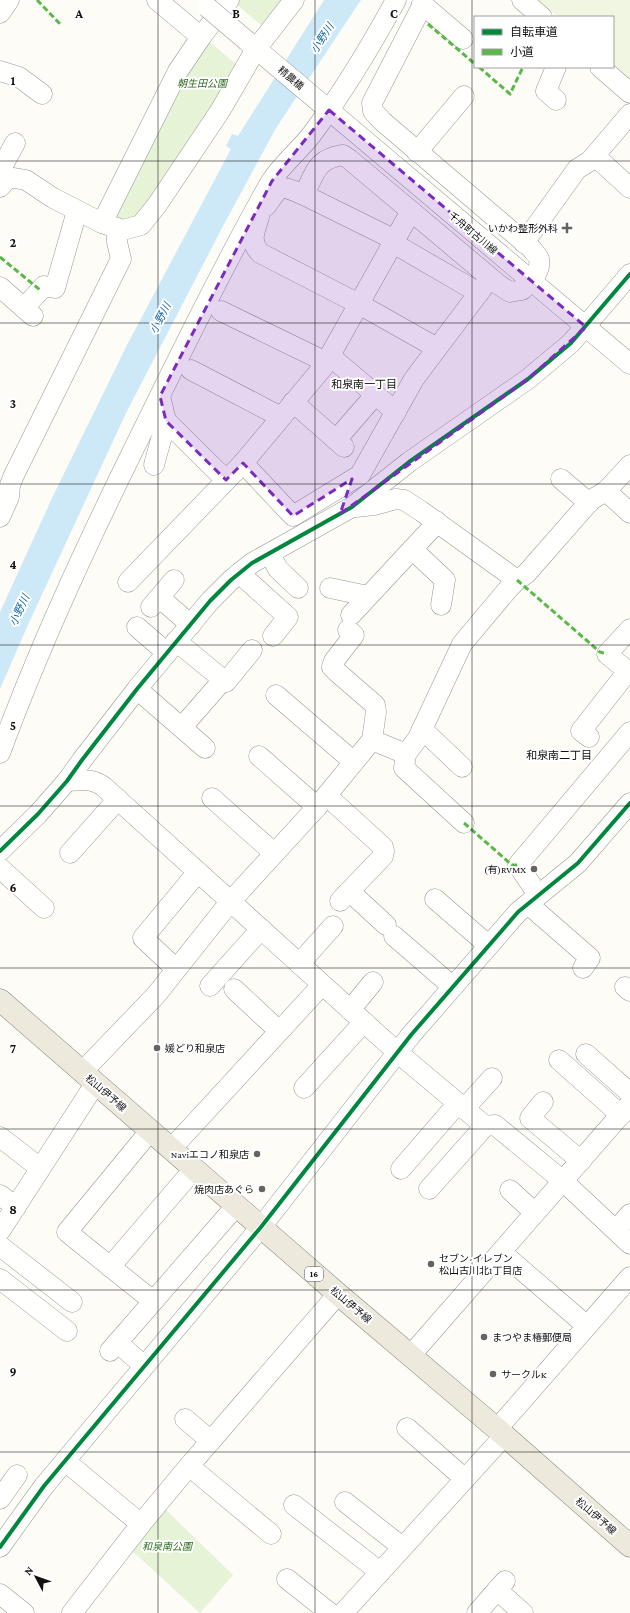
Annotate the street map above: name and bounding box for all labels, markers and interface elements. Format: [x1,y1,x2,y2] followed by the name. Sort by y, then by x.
[74,6,83,21] text: A
[232,6,240,21] text: B
[390,6,398,21] text: C
[474,16,614,68] legend
[308,20,337,55] water label: 小野川
[510,25,558,39] text: 自転車道
[510,45,534,59] text: 小道
[276,64,306,92] street label: 精農橋
[11,73,16,88] text: 1
[177,78,229,89] park label: 朝生田公園
[446,210,500,256] street label: 千舟町古川線
[561,222,573,234] marker: いかわ整形外科
[488,223,558,234] place label: いかわ整形外科
[10,235,17,250] text: 2
[147,300,174,335] water label: 小野川
[331,378,397,390] district label: 和泉南一丁目
[10,396,16,411] text: 3
[9,557,17,572] text: 4
[7,592,32,627] water label: 小野川
[10,718,16,733] text: 5
[526,749,592,761] district label: 和泉南二丁目
[484,864,526,876] place label: (有)RVMX
[529,864,539,874] marker: (有)RVMX
[9,880,17,895] text: 6
[10,1041,16,1056] text: 7
[152,1043,162,1053] marker: 媛どり和泉店
[165,1043,225,1054] place label: 媛どり和泉店
[84,1072,128,1114] street label: 松山伊予線
[171,1149,249,1160] place label: Naviエコノ和泉店
[252,1149,262,1159] marker: Naviエコノ和泉店
[194,1184,254,1195] place label: 焼肉店あぐら
[257,1184,267,1194] marker: 焼肉店あぐら
[9,1202,17,1217] text: 8
[439,1253,522,1276] place label: セブン-イレブン 松山古川北1丁目店
[426,1259,436,1269] marker: セブン-イレブン 松山古川北1丁目店
[305,1267,323,1281] road number: 16
[328,1285,374,1325] street label: 松山伊予線
[479,1332,489,1342] marker: まつやま椿郵便局
[492,1332,572,1343] place label: まつやま椿郵便局
[9,1364,17,1379] text: 9
[488,1369,498,1379] marker: サークルK
[501,1369,547,1380] place label: サークルK
[574,1495,618,1537] street label: 松山伊予線
[142,1541,194,1552] park label: 和泉南公園
[16,1557,56,1597] north arrow
[21,1563,36,1577] text: N

